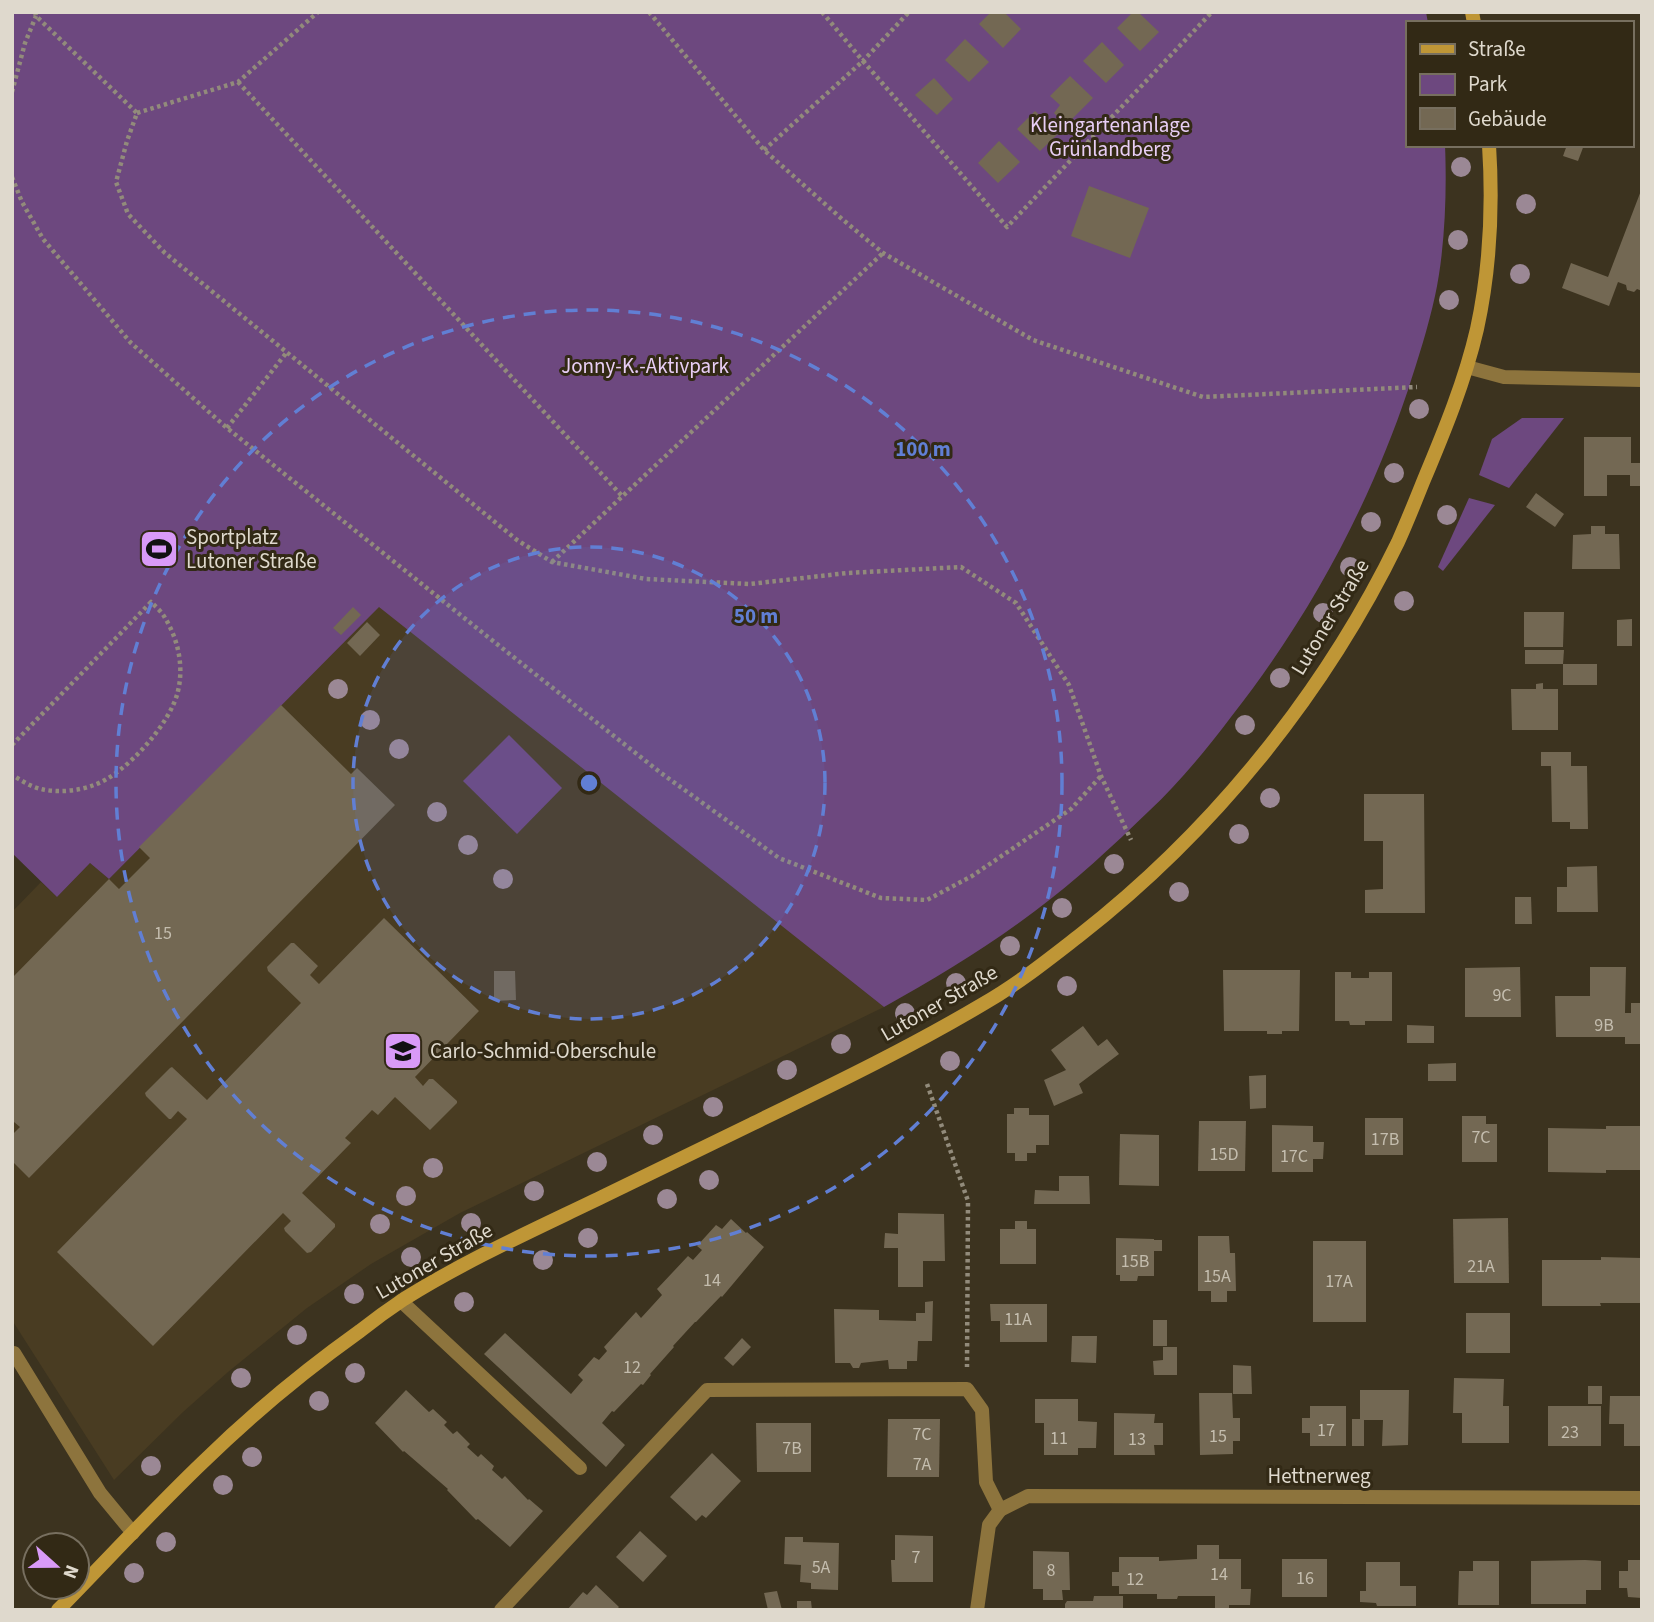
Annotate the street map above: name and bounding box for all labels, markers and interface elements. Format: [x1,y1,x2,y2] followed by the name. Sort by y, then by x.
[1406,21,1633,147] legend
[1468,34,1526,64] text: Straße
[1468,69,1508,99] text: Park
[1468,104,1547,134] text: Gebäude
[1030,110,1190,164] park label: Kleingartenanlage Grünlandberg
[561,351,729,381] park label: Jonny-K.-Aktivpark
[895,434,951,464] text: 100 m
[186,522,317,576] place label: Sportplatz Lutoner Straße
[138,528,180,570] sports icon: Sportplatz Lutoner Straße
[1283,553,1377,681] street label: Lutoner Straße
[734,601,778,631] text: 50 m
[577,771,601,795] centre of rings
[154,921,172,946] house number: 15
[875,957,1003,1049] street label: Lutoner Straße
[1492,983,1512,1008] house number: 9C
[1594,1013,1614,1038] house number: 9B
[382,1030,424,1072] school or university icon: Carlo-Schmid-Oberschule
[430,1036,656,1066] place label: Carlo-Schmid-Oberschule
[1471,1125,1491,1150] house number: 7C
[1371,1127,1399,1152] house number: 17B
[1210,1142,1238,1167] house number: 15D
[1280,1144,1308,1169] house number: 17C
[370,1215,498,1307] street label: Lutoner Straße
[1121,1249,1149,1274] house number: 15B
[1467,1254,1495,1279] house number: 21A
[1203,1264,1231,1289] house number: 15A
[703,1268,721,1293] house number: 14
[1325,1269,1353,1294] house number: 17A
[1004,1307,1032,1332] house number: 11A
[623,1355,641,1380] house number: 12
[1317,1418,1335,1443] house number: 17
[1561,1420,1579,1445] house number: 23
[912,1422,932,1447] house number: 7C
[1209,1424,1227,1449] house number: 15
[1050,1426,1068,1451] house number: 11
[1128,1427,1146,1452] house number: 13
[782,1436,802,1461] house number: 7B
[913,1452,932,1477] house number: 7A
[1267,1461,1371,1491] street label: Hettnerweg
[21,1531,91,1601] north arrow
[912,1545,921,1570] house number: 7
[812,1555,831,1580] house number: 5A
[1047,1558,1056,1583] house number: 8
[56,1561,85,1582] text: N
[1210,1562,1228,1587] house number: 14
[1296,1566,1314,1591] house number: 16
[1126,1567,1144,1592] house number: 12

